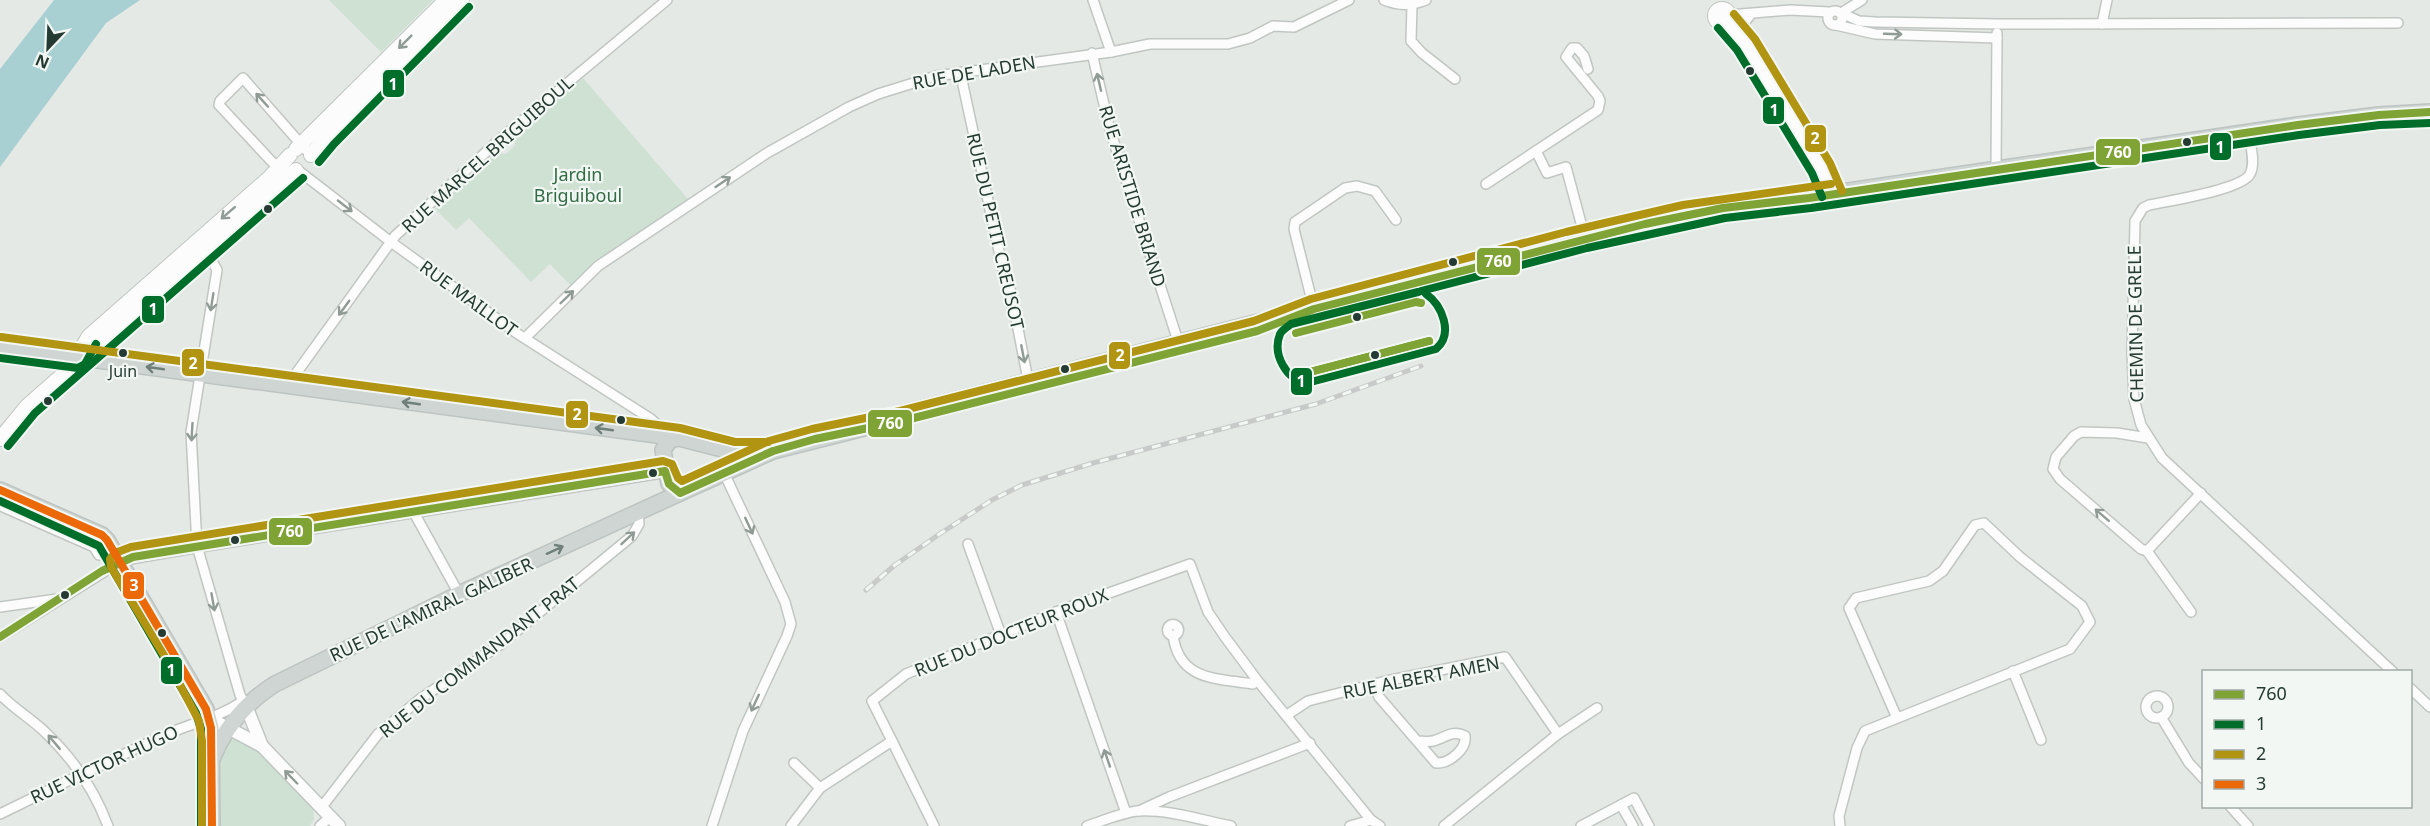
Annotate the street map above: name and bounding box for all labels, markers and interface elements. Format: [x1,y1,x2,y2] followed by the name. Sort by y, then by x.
[18,18,78,78] north arrow
[1883,29,1903,40] one-way arrow
[397,34,412,49] one-way arrow
[32,49,52,74] text: N
[911,49,1037,95] street label: RUE DE LADEN
[1744,65,1756,77] unlabelled marker
[382,69,405,98] line badge: 1
[396,70,578,238] street label: RUE MARCEL BRIGUIBOUL
[1092,72,1104,91] one-way arrow
[388,73,398,95] text: 1
[255,93,269,108] one-way arrow
[1762,96,1785,125] line badge: 1
[1769,99,1779,121] text: 1
[1094,102,1172,290] street label: RUE ARISTIDE BRIAND
[1804,124,1827,153] line badge: 2
[1810,127,1820,149] text: 2
[962,130,1030,332] street label: RUE DU PETIT CREUSOT
[2209,132,2232,161] line badge: 1
[2181,136,2193,148] unlabelled marker
[2215,136,2225,158] text: 1
[2095,138,2141,166] line badge: 760
[2104,141,2132,163] text: 760
[534,162,622,207] park label: Jardin Briguiboul
[715,176,731,188] one-way arrow
[337,200,353,212] one-way arrow
[262,203,274,215] unlabelled marker
[221,206,236,220] one-way arrow
[2122,245,2148,403] street label: CHEMIN DE GRELE
[1476,247,1521,276] line badge: 760
[1484,250,1512,272] text: 760
[415,254,523,342] street label: RUE MAILLOT
[1447,256,1459,268] unlabelled marker
[559,290,574,305] one-way arrow
[206,292,217,312] one-way arrow
[141,295,165,324] line badge: 1
[148,298,158,320] text: 1
[338,300,350,316] one-way arrow
[1351,311,1363,323] unlabelled marker
[1108,341,1131,370] line badge: 2
[1018,344,1029,363] one-way arrow
[1115,344,1125,366] text: 2
[117,347,129,359] marker: Juin
[181,348,205,377] line badge: 2
[1369,349,1381,361] unlabelled marker
[188,352,198,374] text: 2
[107,360,137,382] place label: Juin
[146,363,166,374] one-way arrow
[1059,363,1071,375] unlabelled marker
[1290,367,1313,396] line badge: 1
[1296,370,1306,392] text: 1
[42,395,54,407] unlabelled marker
[402,397,421,408] one-way arrow
[565,400,589,429] line badge: 2
[572,403,582,425] text: 2
[867,409,913,438] line badge: 760
[876,412,904,434] text: 760
[615,414,627,426] unlabelled marker
[187,422,198,442] one-way arrow
[595,423,615,434] one-way arrow
[647,467,659,479] unlabelled marker
[2095,508,2110,522] one-way arrow
[268,517,313,546] line badge: 760
[743,517,755,535] one-way arrow
[276,520,304,542] text: 760
[621,531,636,545] one-way arrow
[229,534,241,546] unlabelled marker
[545,544,563,556] one-way arrow
[326,551,536,667] street label: RUE DE L'AMIRAL GALIBER
[122,571,145,600] line badge: 3
[374,571,584,743] street label: RUE DU COMMANDANT PRAT
[129,574,139,596] text: 3
[911,582,1112,682] street label: RUE DU DOCTEUR ROUX
[59,589,71,601] unlabelled marker
[208,591,219,611] one-way arrow
[156,627,168,639] unlabelled marker
[1341,650,1501,704] street label: RUE ALBERT AMEN
[160,656,183,685] line badge: 1
[166,659,176,681] text: 1
[2202,670,2412,808] legend
[2256,681,2287,705] text: 760
[749,694,761,712] one-way arrow
[2256,711,2266,735] text: 1
[26,719,182,809] street label: RUE VICTOR HUGO
[47,735,61,750] one-way arrow
[2256,741,2266,765] text: 2
[1100,749,1111,768] one-way arrow
[284,770,299,785] one-way arrow
[2256,771,2266,795] text: 3

